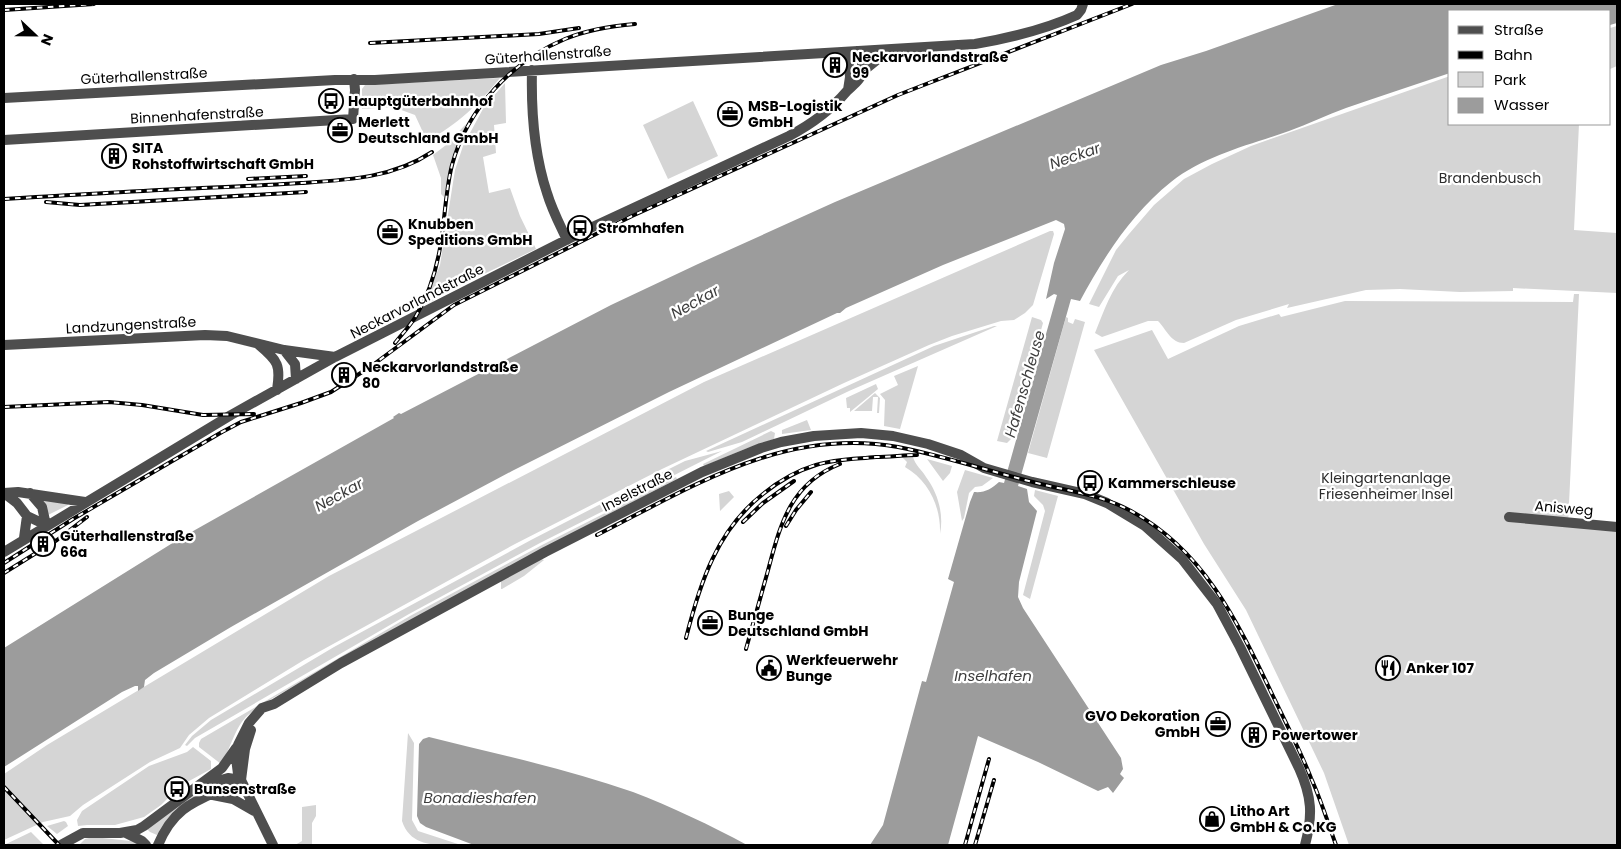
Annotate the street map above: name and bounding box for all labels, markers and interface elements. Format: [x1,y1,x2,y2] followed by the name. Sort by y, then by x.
[10,10,60,60] north arrow
[1448,10,1611,125] legend
[1494,19,1544,40] text: Straße
[36,31,58,48] text: N
[484,41,612,69] street label: Güterhallenstraße
[1494,44,1533,65] text: Bahn
[852,47,1009,83] place label: Neckarvorlandstraße 99
[822,52,848,78] building icon: Neckarvorlandstraße 99
[80,63,208,89] street label: Güterhallenstraße
[1494,69,1526,90] text: Park
[318,88,344,114] bus stop icon: Hauptgüterbahnhof
[348,91,493,111] place label: Hauptgüterbahnhof
[1494,94,1550,115] text: Wasser
[748,96,843,132] place label: MSB-Logistik GmbH
[717,101,743,127] office icon: MSB-Logistik GmbH
[130,102,265,128] street label: Binnenhafenstraße
[358,112,498,148] place label: Merlett Deutschland GmbH
[327,117,353,143] office icon: Merlett Deutschland GmbH
[1047,137,1103,174] water label: Neckar
[132,138,314,174] place label: SITA Rohstoffwirtschaft GmbH
[101,143,127,169] building icon: SITA Rohstoffwirtschaft GmbH
[1439,168,1541,188] park label: Brandenbusch
[408,214,533,250] place label: Knubben Speditions GmbH
[567,215,593,241] bus stop icon: Stromhafen
[598,218,684,238] place label: Stromhafen
[377,219,403,245] office icon: Knubben Speditions GmbH
[347,258,488,343] street label: Neckarvorlandstraße
[667,279,723,323] water label: Neckar
[65,312,197,338] street label: Landzungenstraße
[999,328,1050,440] water label: Hafenschleuse
[362,357,519,393] place label: Neckarvorlandstraße 80
[331,362,357,388] building icon: Neckarvorlandstraße 80
[598,463,676,516] street label: Inselstraße
[1319,468,1453,504] park label: Kleingartenanlage Friesenheimer Insel
[1077,470,1103,496] bus stop icon: Kammerschleuse
[311,472,367,516] water label: Neckar
[1108,473,1236,493] place label: Kammerschleuse
[1534,495,1594,521] street label: Anisweg
[60,526,194,562] place label: Güterhallenstraße 66a
[30,531,56,557] building icon: Güterhallenstraße 66a
[728,605,868,641] place label: Bunge Deutschland GmbH
[697,610,723,636] office icon: Bunge Deutschland GmbH
[786,650,898,686] place label: Werkfeuerwehr Bunge
[756,655,782,681] public building icon: Werkfeuerwehr Bunge
[1375,655,1401,681] restaurant icon: Anker 107
[1406,658,1474,678] place label: Anker 107
[954,665,1032,686] water label: Inselhafen
[1085,706,1200,742] place label: GVO Dekoration GmbH
[1205,711,1231,737] office icon: GVO Dekoration GmbH
[1241,722,1267,748] building icon: Powertower
[1272,725,1358,745] place label: Powertower
[164,776,190,802] bus stop icon: Bunsenstraße
[194,779,297,799] place label: Bunsenstraße
[423,787,537,808] water label: Bonadieshafen
[1230,801,1337,837] place label: Litho Art GmbH & Co.KG
[1199,806,1225,832] shop icon: Litho Art GmbH & Co.KG

